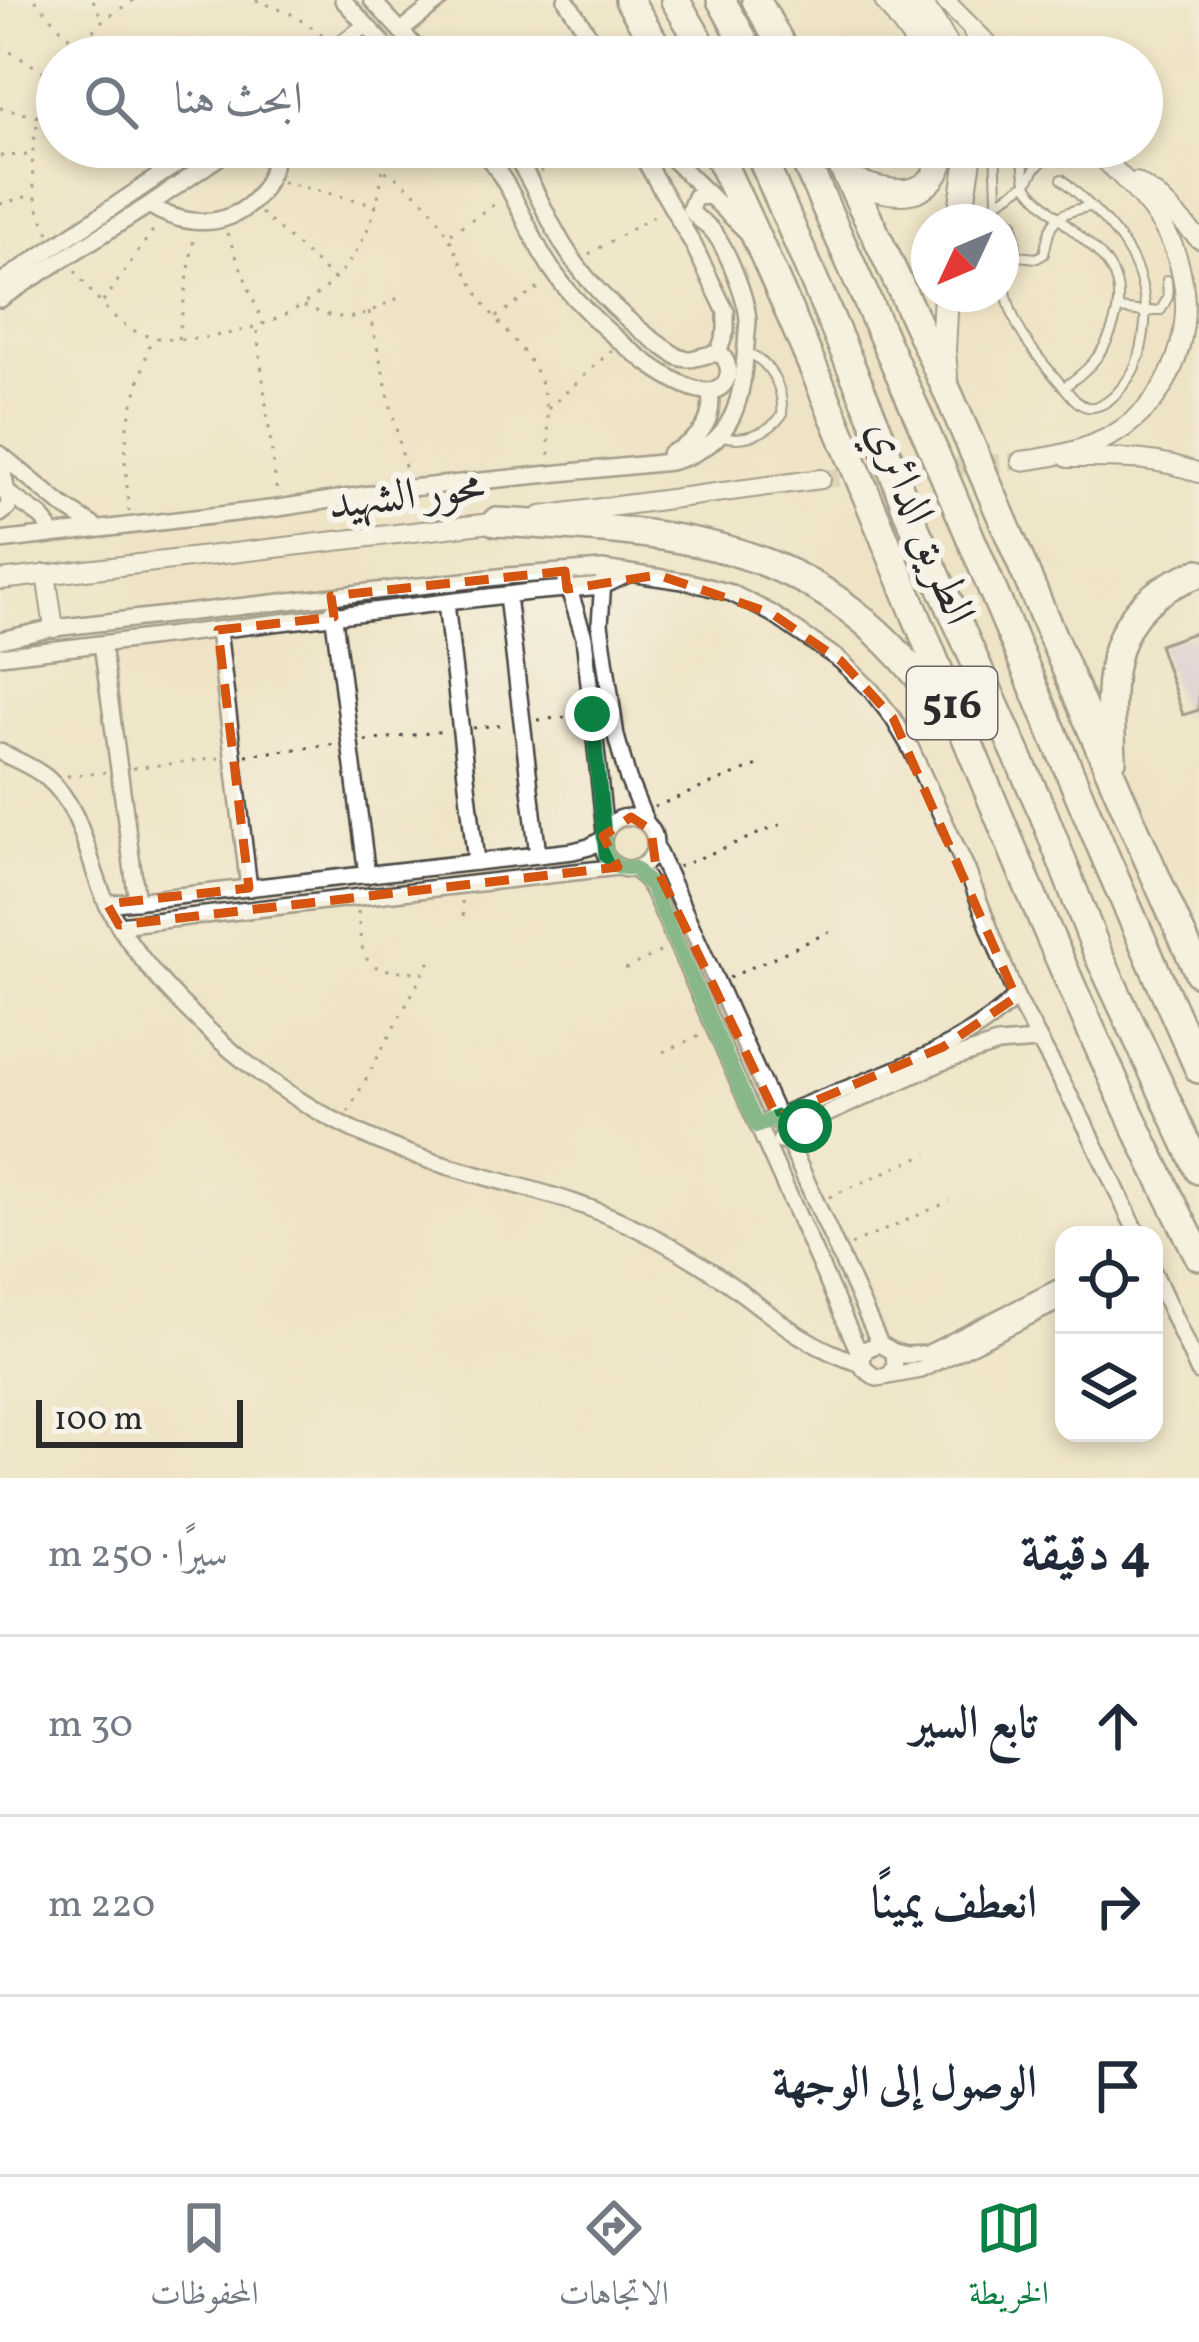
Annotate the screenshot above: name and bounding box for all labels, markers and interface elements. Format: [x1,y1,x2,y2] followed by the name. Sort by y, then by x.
[36,36,1163,168] search box
[78,69,144,135] icon: search
[174,70,303,133] text: ابحث هنا
[911,204,1019,312] north arrow
[849,410,989,635] street label: الطريق الدائري
[325,457,488,538] street label: محور الشهيد
[907,667,997,739] road number: 516
[565,687,619,741] route end
[778,1099,832,1153] route start
[1055,1226,1163,1442] map controls
[1055,1226,1163,1334] button: locate
[1055,1334,1163,1442] button: layers
[36,1394,243,1447] scale bar
[54,1398,143,1444] text: 100 m
[1021,1520,1151,1591] text: 4 دقيقة
[48,1529,228,1583] text: سيرًا · 250 m
[1085,1693,1151,1759] icon: ahead
[911,1694,1037,1757] text: تابع السير
[48,1699,133,1753] text: 30 m
[1085,1873,1151,1939] icon: right
[871,1874,1037,1937] text: انعطف يمينًا
[48,1879,155,1933] text: 220 m
[1085,2053,1151,2119] icon: arrive
[772,2054,1037,2117] text: الوصول إلى الوجهة
[150,2195,259,2325] tab: المحفوظات
[559,2195,669,2325] tab: الاتجاهات
[969,2195,1049,2325] tab: الخريطة

